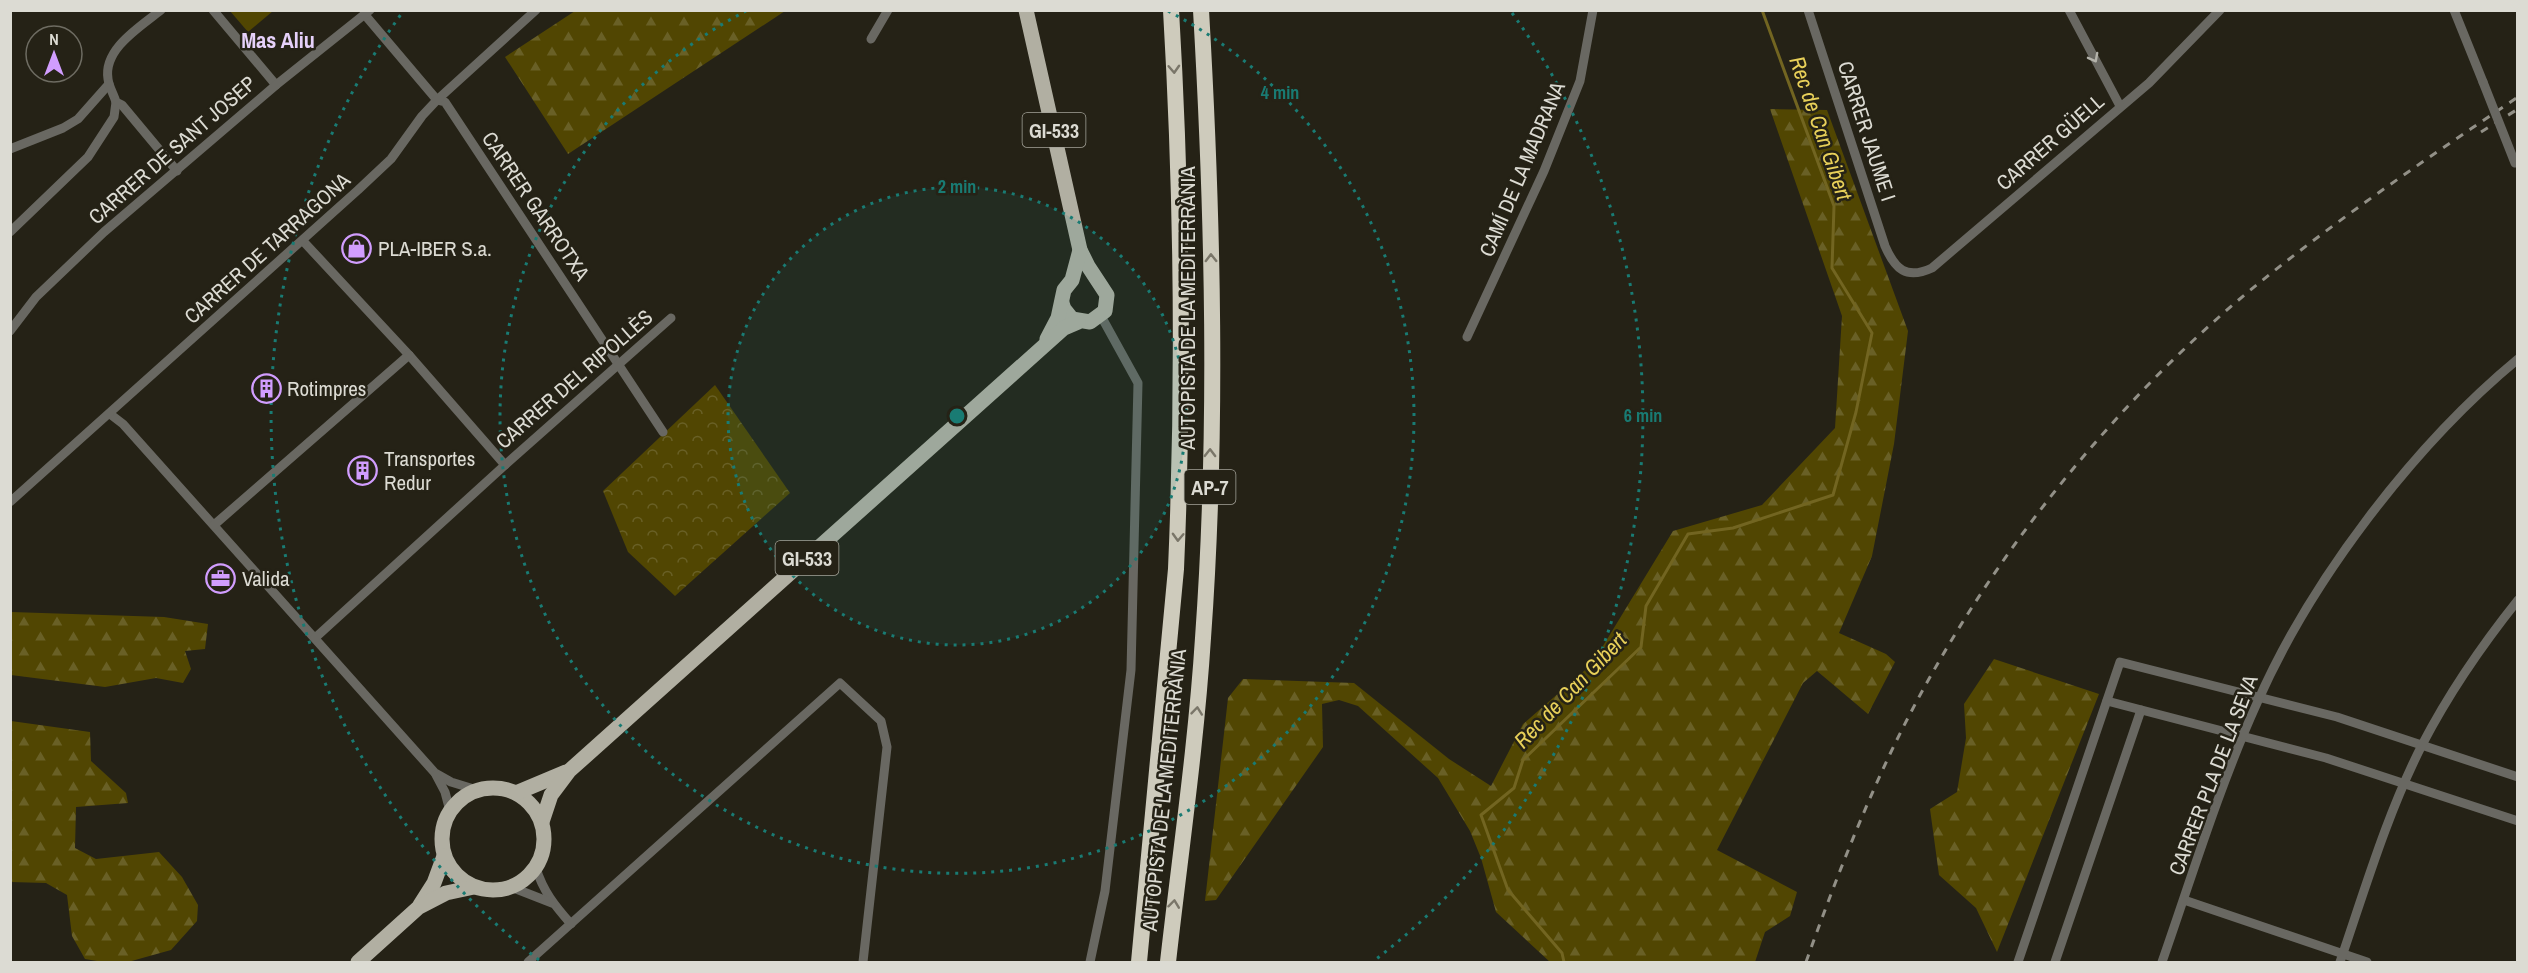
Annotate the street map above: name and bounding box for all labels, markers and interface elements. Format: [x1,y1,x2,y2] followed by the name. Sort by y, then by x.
[24,24,84,84] north arrow
[241,25,315,55] district label: Mas Aliu
[49,28,59,50] text: N
[1782,52,1860,205] water label: Rec de Can Gibert
[2087,52,2099,63] one-way arrow
[1831,57,1903,205] street label: CARRER JAUME I
[1168,64,1181,73] one-way arrow
[82,69,262,231] street label: CARRER DE SANT JOSEP
[1472,77,1572,261] street label: CAMÍ DE LA MADRANA
[1261,80,1299,105] text: 4 min
[1990,87,2110,197] street label: CARRER GÜELL
[1022,113,1086,147] road number: GI-533
[475,126,597,287] street label: CARRER GARROTXA
[178,165,356,330] street label: CARRER DE TARRAGONA
[1173,166,1202,451] street label: AUTOPISTA DE LA MEDITERRÀNIA
[938,174,976,199] text: 2 min
[341,232,373,264] shop icon: PLA-IBER S.a.
[378,234,492,263] place label: PLA-IBER S.a.
[1205,254,1217,263] one-way arrow
[489,303,659,455] street label: CARRER DEL RIPOLLÈS
[250,372,282,404] building icon: Rotimpres
[287,374,366,403] place label: Rotimpres
[1624,403,1662,428] text: 6 min
[947,406,967,426] centre of rings
[384,444,475,497] place label: Transportes Redur
[1204,449,1217,458] one-way arrow
[347,454,379,486] building icon: Transportes Redur
[1184,470,1236,504] road number: AP-7
[1171,532,1184,541] one-way arrow
[776,541,838,575] road number: GI-533
[205,562,237,594] office icon: Valida
[242,564,290,593] place label: Valida
[1507,625,1634,755] water label: Rec de Can Gibert
[1135,647,1193,934] street label: AUTOPISTA DE LA MEDITERRÀNIA
[2161,670,2265,879] street label: CARRER PLA DE LA SEVA
[1190,706,1203,715] one-way arrow
[1168,900,1180,909] one-way arrow

